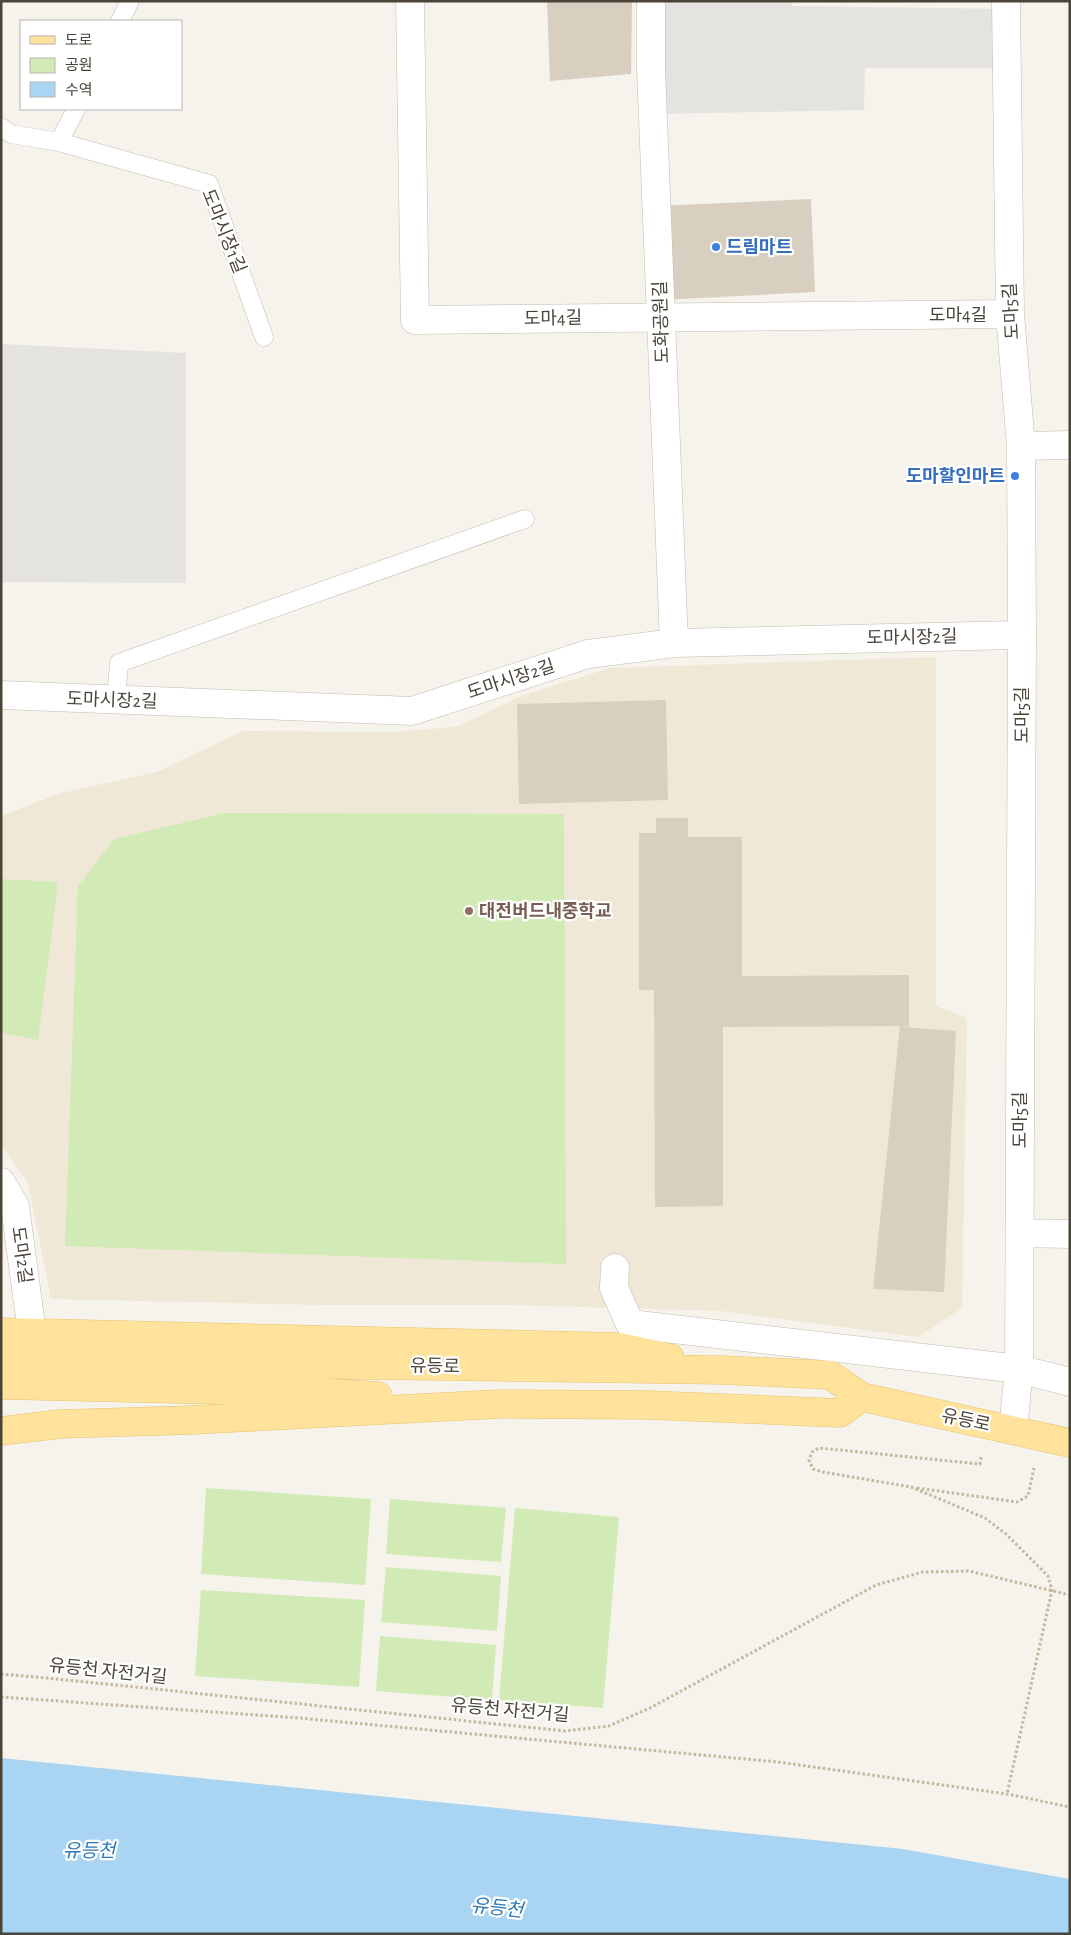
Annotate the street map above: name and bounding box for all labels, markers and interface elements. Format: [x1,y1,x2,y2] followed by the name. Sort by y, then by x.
[20,20,182,110] legend
[65,33,93,48] text: 도로
[65,57,93,73] text: 공원
[65,82,93,98] text: 수역
[198,186,250,276] street label: 도마시장1길
[726,238,792,257] place label: 드림마트
[710,241,722,253] marker: 드림마트
[651,280,672,364] street label: 도화공원길
[1001,282,1022,340] street label: 도마5길
[929,306,987,325] street label: 도마4길
[524,308,582,329] street label: 도마4길
[906,466,1005,486] place label: 도마할인마트
[1009,470,1021,482] marker: 도마할인마트
[866,626,958,648] street label: 도마시장2길
[465,655,557,703] street label: 도마시장2길
[1013,686,1032,744] street label: 도마5길
[66,688,158,712] street label: 도마시장2길
[479,901,611,921] place label: 대전버드내중학교
[463,905,475,917] marker: 대전버드내중학교
[1011,1091,1030,1149] street label: 도마5길
[8,1225,35,1285] street label: 도마2길
[410,1357,460,1376] street label: 유등로
[940,1406,992,1435] street label: 유등로
[48,1656,168,1687] street label: 유등천 자전거길
[450,1696,570,1725] street label: 유등천 자전거길
[63,1841,117,1861] water label: 유등천
[470,1895,526,1921] water label: 유등천

